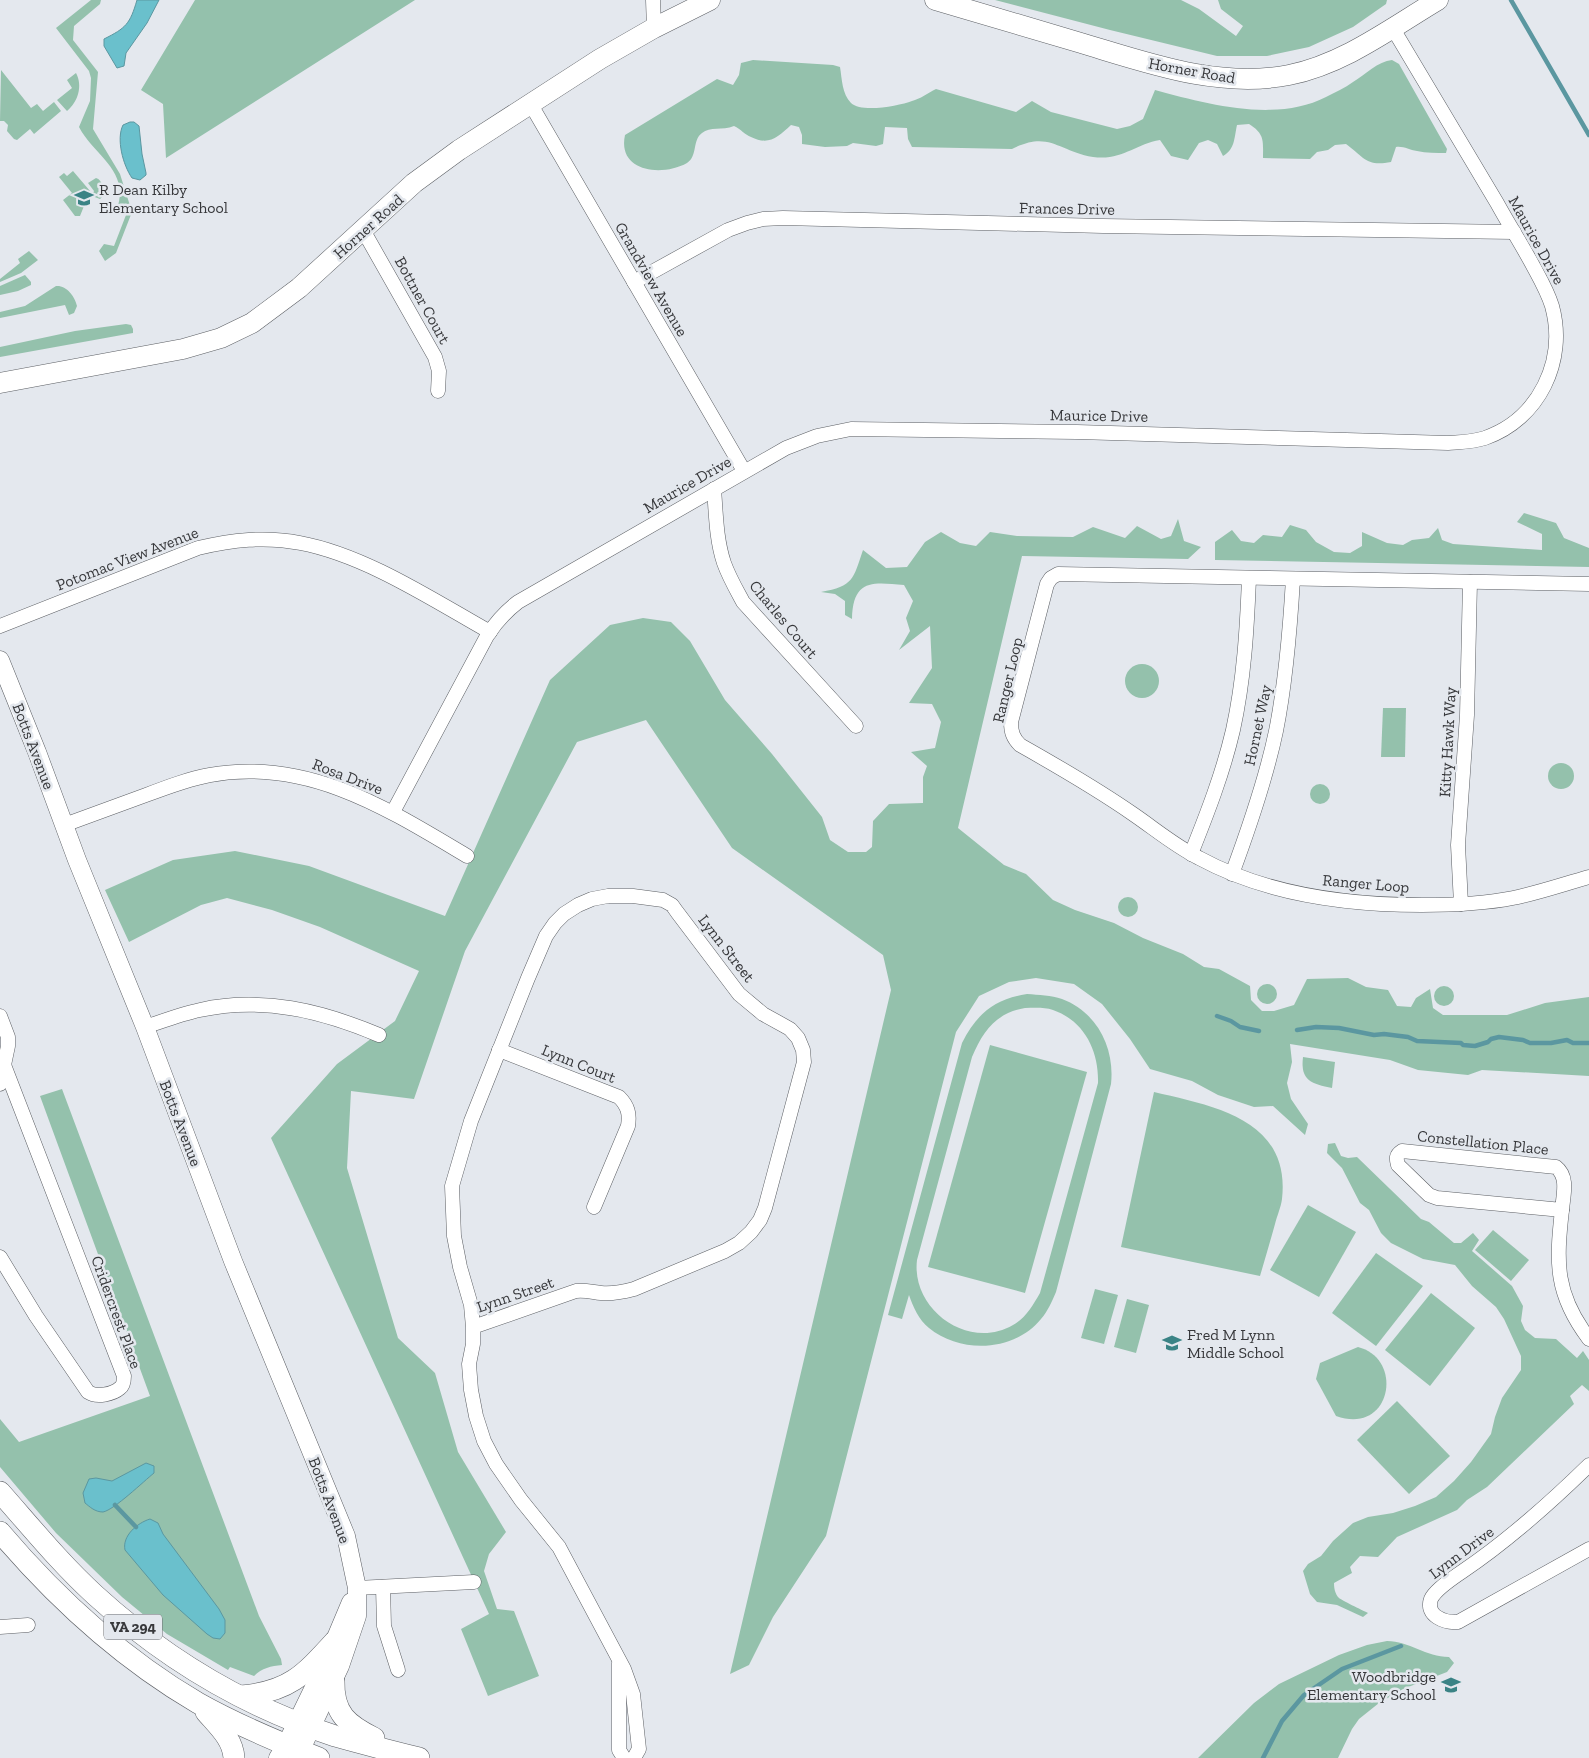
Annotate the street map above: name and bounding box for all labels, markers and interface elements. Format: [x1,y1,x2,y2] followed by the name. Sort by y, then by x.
[1147,54,1237,88] street label: Horner Road
[99,180,228,217] place label: R Dean Kilby Elementary School
[73,187,95,209] school or university icon: R Dean Kilby Elementary School
[329,190,407,263] street label: Horner Road
[1504,193,1569,288] street label: Maurice Drive
[1019,198,1115,219] street label: Frances Drive
[611,219,692,340] street label: Grandview Avenue
[391,253,454,347] street label: Bottner Court
[1050,405,1148,426] street label: Maurice Drive
[640,452,734,517] street label: Maurice Drive
[53,523,201,594] street label: Potomac View Avenue
[745,576,822,662] street label: Charles Court
[988,635,1027,725] street label: Ranger Loop
[1240,682,1275,767] street label: Hornet Way
[1435,685,1460,798] street label: Kitty Hawk Way
[8,700,59,792] street label: Botts Avenue
[310,754,386,799] street label: Rosa Drive
[1322,870,1410,897] street label: Ranger Loop
[694,911,759,986] street label: Lynn Street
[539,1040,619,1087] street label: Lynn Court
[155,1077,206,1169] street label: Botts Avenue
[1416,1126,1550,1159] street label: Constellation Place
[87,1253,146,1371] street label: Cridercrest Place
[474,1272,556,1317] street label: Lynn Street
[1187,1325,1284,1362] place label: Fred M Lynn Middle School
[1161,1332,1183,1354] school or university icon: Fred M Lynn Middle School
[304,1454,355,1546] street label: Botts Avenue
[1425,1522,1497,1583] street label: Lynn Drive
[104,1614,162,1640] road number: VA 294
[1307,1667,1436,1704] place label: Woodbridge Elementary School
[1440,1674,1462,1696] school or university icon: Woodbridge Elementary School

